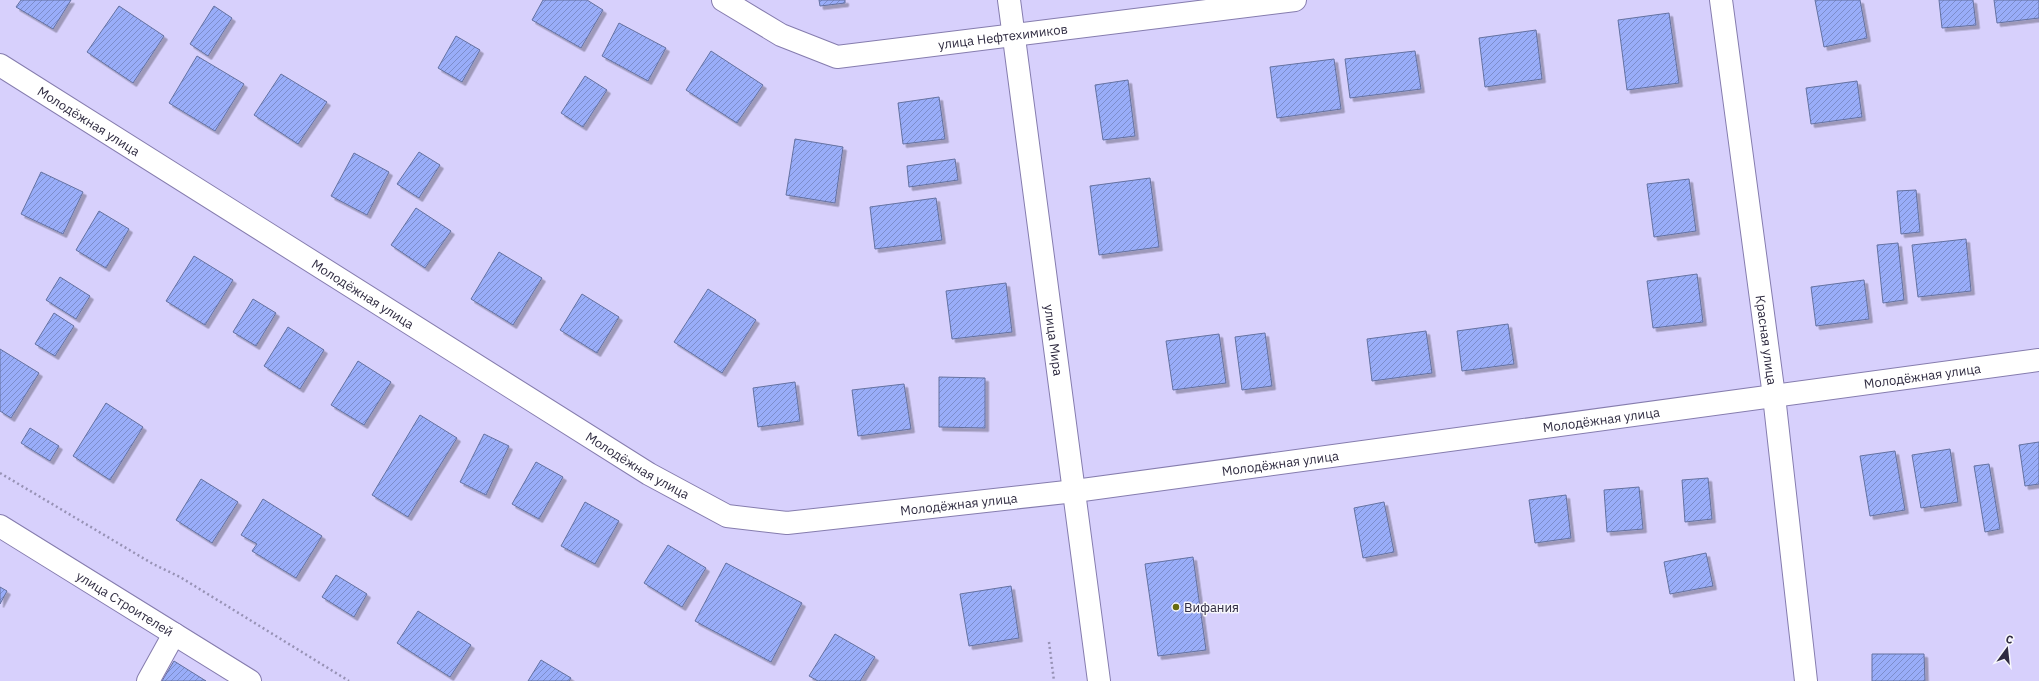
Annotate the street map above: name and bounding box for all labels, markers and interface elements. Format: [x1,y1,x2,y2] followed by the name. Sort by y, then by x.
[937,20,1069,53] street label: улица Нефтехимиков
[34,82,143,160] street label: Молодёжная улица
[309,255,417,332] street label: Молодёжная улица
[1752,294,1781,386] street label: Красная улица
[1041,303,1067,377] street label: улица Мира
[1863,359,1982,392] street label: Молодёжная улица
[1542,403,1661,436] street label: Молодёжная улица
[583,428,693,503] street label: Молодёжная улица
[1221,447,1340,479] street label: Молодёжная улица
[899,489,1018,519] street label: Молодёжная улица
[73,567,177,640] street label: улица Строителей
[1184,599,1239,616] place label: Вифания
[1171,602,1181,612] marker: Вифания
[1987,629,2027,669] north arrow
[2004,632,2015,647] text: С

